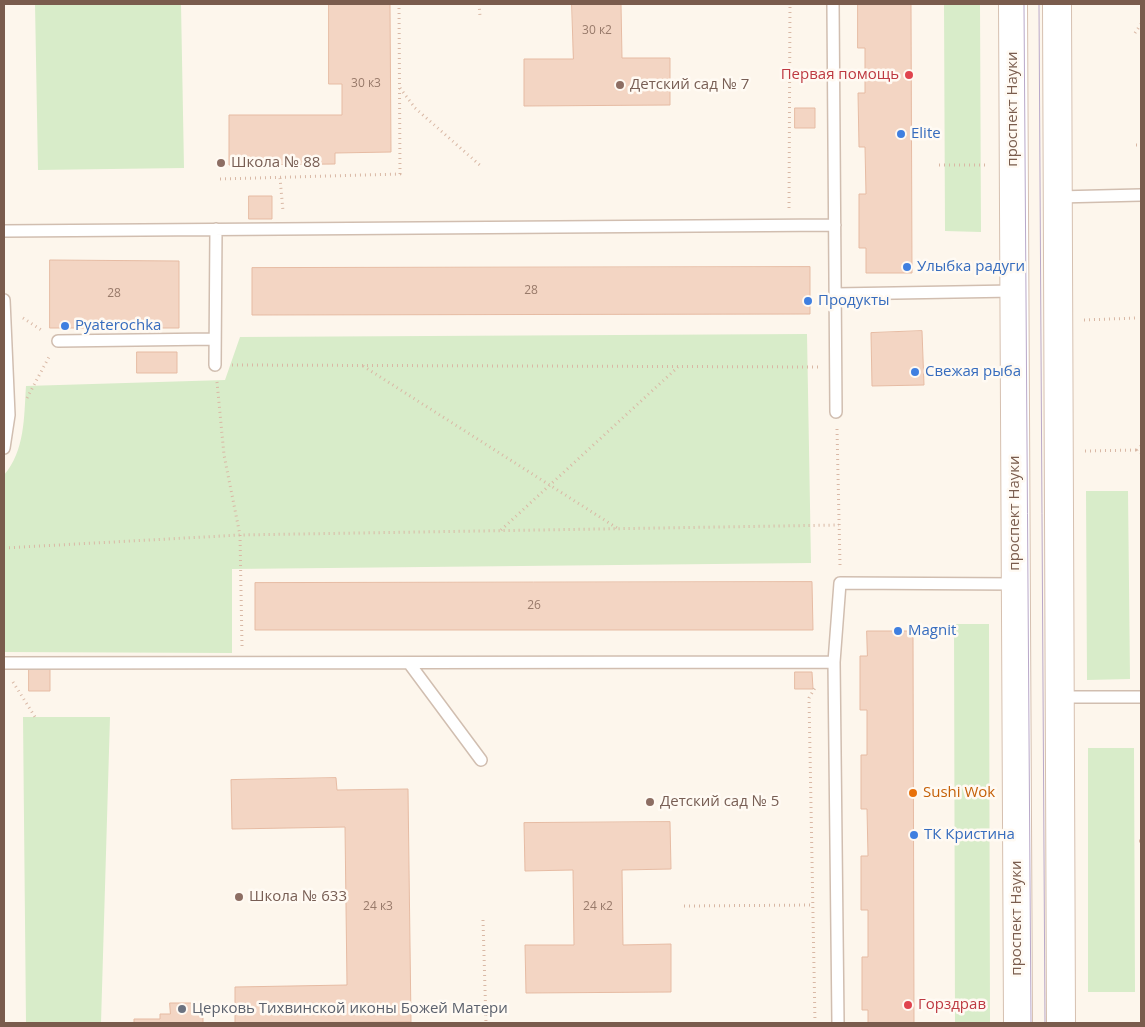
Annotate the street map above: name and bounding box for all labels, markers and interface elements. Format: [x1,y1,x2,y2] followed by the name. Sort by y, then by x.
[582,24,612,38] house number: 30 к2
[1004,51,1022,167] street label: проспект Науки
[781,66,899,84] place label: Первая помощь
[903,69,915,81] marker: Первая помощь
[630,76,749,94] place label: Детский сад № 7
[351,77,381,91] house number: 30 к3
[614,79,626,91] marker: Детский сад № 7
[911,125,941,143] place label: Elite
[895,128,907,140] marker: Elite
[231,154,320,172] place label: Школа № 88
[215,157,227,169] marker: Школа № 88
[917,258,1025,276] place label: Улыбка радуги
[901,261,913,273] marker: Улыбка радуги
[524,284,538,298] house number: 28
[107,287,121,301] house number: 28
[818,292,890,310] place label: Продукты
[802,295,814,307] marker: Продукты
[75,317,161,335] place label: Pyaterochka
[59,320,71,332] marker: Pyaterochka
[925,363,1021,381] place label: Свежая рыба
[909,366,921,378] marker: Свежая рыба
[1006,455,1024,571] street label: проспект Науки
[527,599,541,613] house number: 26
[908,622,956,640] place label: Magnit
[892,625,904,637] marker: Magnit
[923,784,995,802] place label: Sushi Wok
[907,787,919,799] marker: Sushi Wok
[660,793,779,811] place label: Детский сад № 5
[644,796,656,808] marker: Детский сад № 5
[924,826,1015,844] place label: ТК Кристина
[908,829,920,841] marker: ТК Кристина
[1008,860,1026,976] street label: проспект Науки
[249,888,347,906] place label: Школа № 633
[233,891,245,903] marker: Школа № 633
[363,900,393,914] house number: 24 к3
[583,900,613,914] house number: 24 к2
[918,996,986,1014] place label: Горздрав
[902,999,914,1011] marker: Горздрав
[192,1000,508,1018] place label: Церковь Тихвинской иконы Божей Матери
[176,1003,188,1015] marker: Церковь Тихвинской иконы Божей Матери

